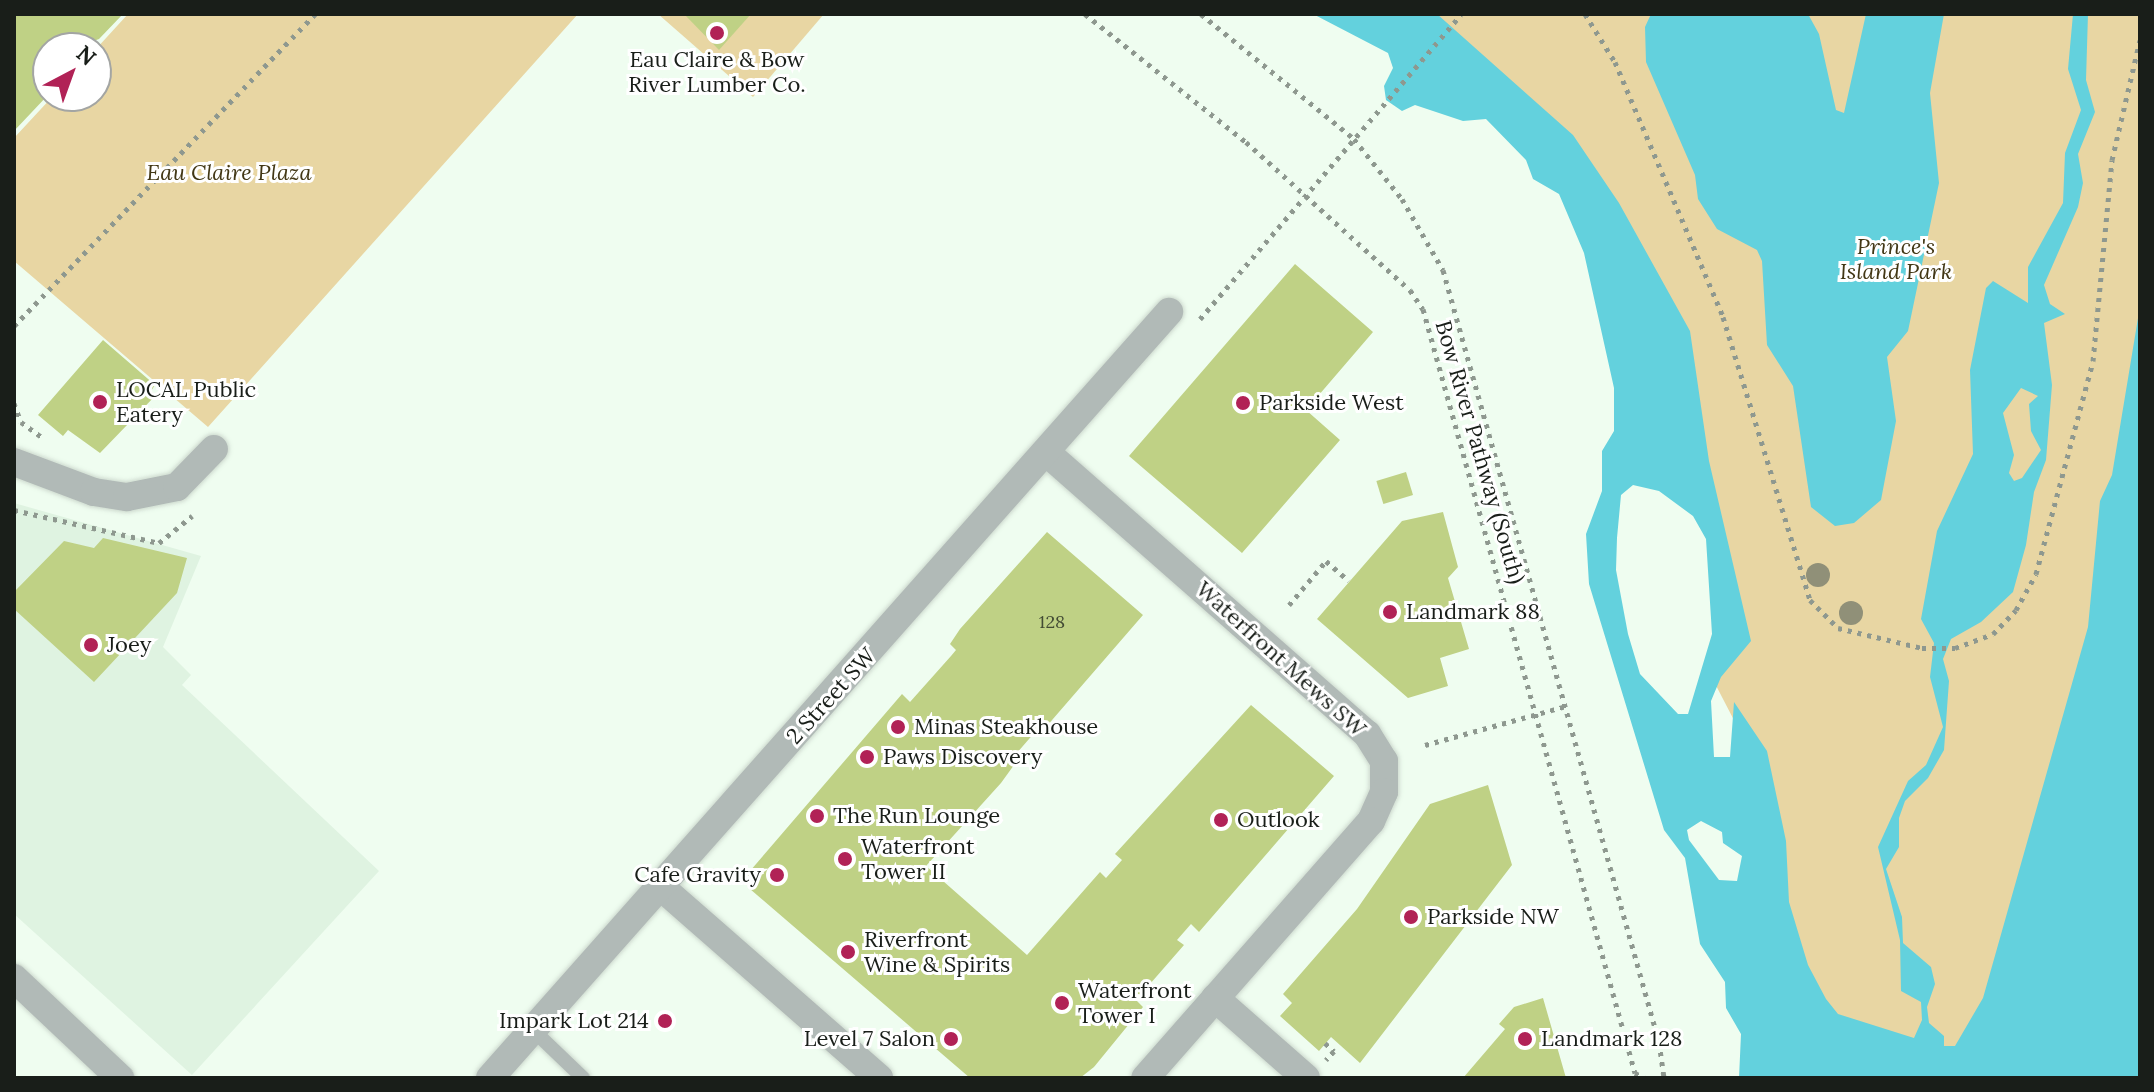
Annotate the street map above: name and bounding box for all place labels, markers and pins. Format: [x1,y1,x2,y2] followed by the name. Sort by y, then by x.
[708,24,726,42] marker: Eau Claire & Bow River Lumber Co.
[628,46,806,98] place label: Eau Claire & Bow River Lumber Co.
[116,376,256,428] place label: LOCAL Public Eatery
[1259,390,1404,416] place label: Parkside West
[91,393,109,411] marker: LOCAL Public Eatery
[1234,394,1252,412] marker: Parkside West
[1406,599,1540,625] place label: Landmark 88
[1381,603,1399,621] marker: Landmark 88
[107,632,151,658] place label: Joey
[82,636,100,654] marker: Joey
[914,714,1098,740] place label: Minas Steakhouse
[889,718,907,736] marker: Minas Steakhouse
[883,744,1042,770] place label: Paws Discovery
[858,748,876,766] marker: Paws Discovery
[833,803,1000,829] place label: The Run Lounge
[808,807,826,825] marker: The Run Lounge
[1237,807,1320,833] place label: Outlook
[1212,811,1230,829] marker: Outlook
[861,833,975,884] place label: Waterfront Tower II
[836,850,854,868] marker: Waterfront Tower II
[634,862,761,888] place label: Cafe Gravity
[768,866,786,884] marker: Cafe Gravity
[1427,904,1559,930] place label: Parkside NW
[1402,908,1420,926] marker: Parkside NW
[864,926,1010,978] place label: Riverfront Wine & Spirits
[839,943,857,961] marker: Riverfront Wine & Spirits
[1078,977,1192,1028] place label: Waterfront Tower I
[1053,994,1071,1012] marker: Waterfront Tower I
[499,1008,649,1034] place label: Impark Lot 214
[656,1012,674,1030] marker: Impark Lot 214
[804,1026,935,1052] place label: Level 7 Salon
[1541,1026,1682,1052] place label: Landmark 128
[942,1030,960,1048] marker: Level 7 Salon
[1516,1030,1534,1048] marker: Landmark 128

